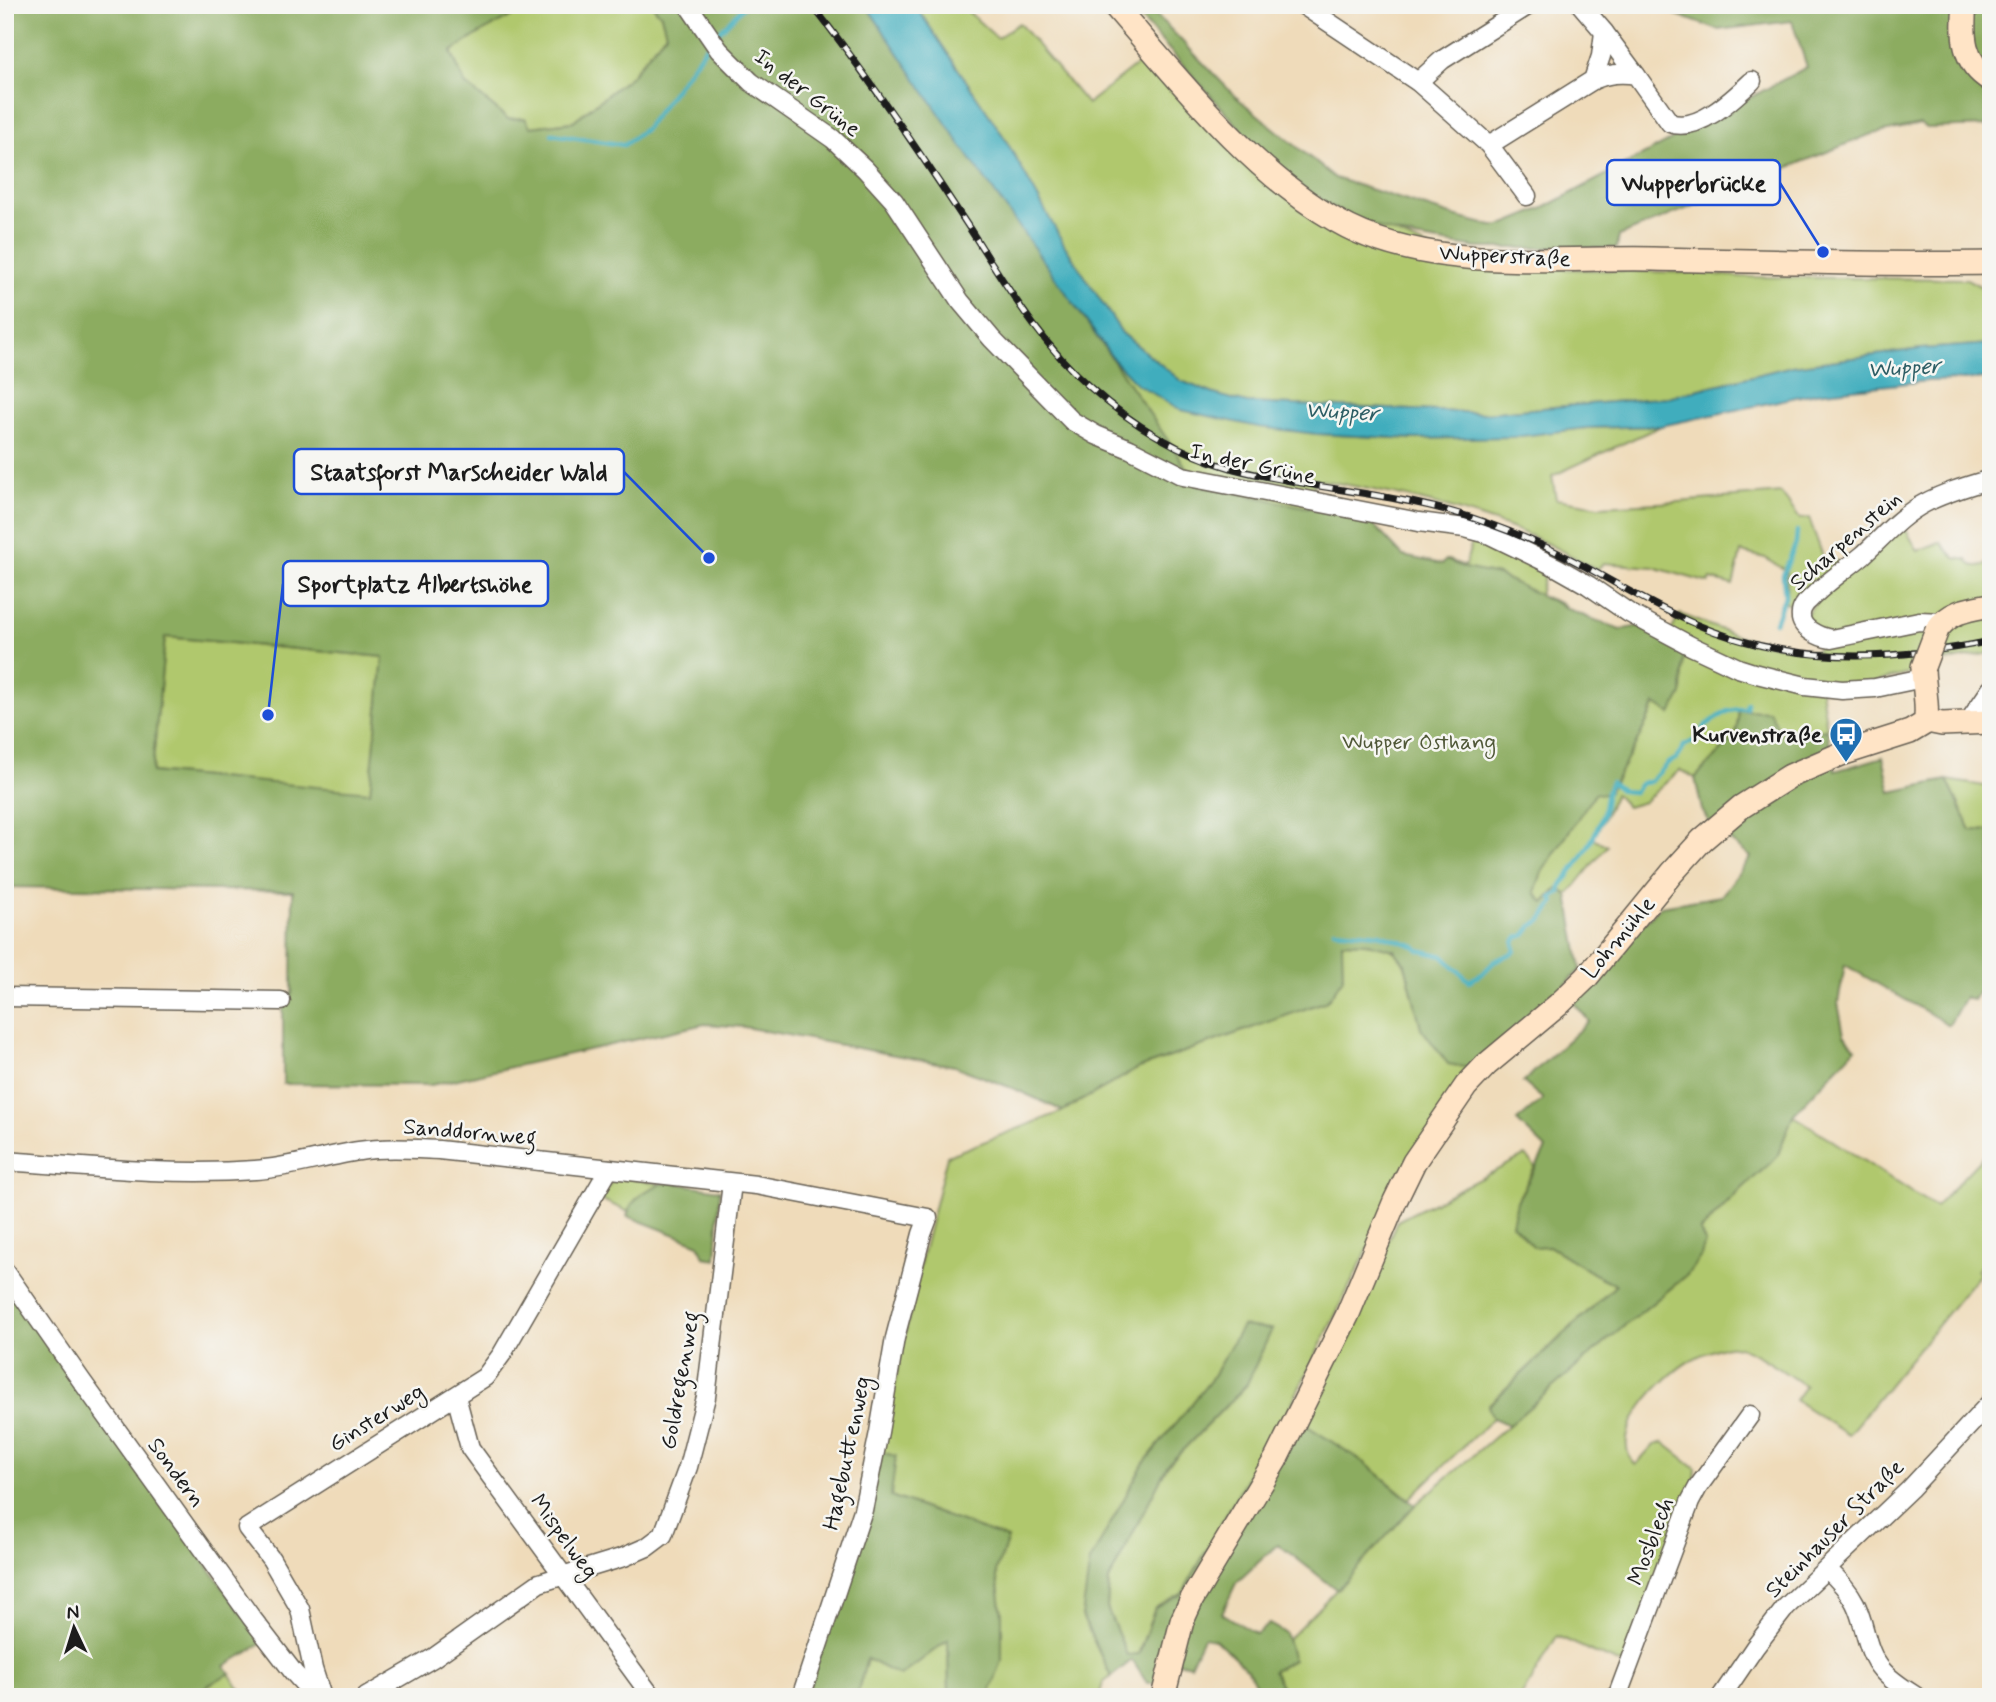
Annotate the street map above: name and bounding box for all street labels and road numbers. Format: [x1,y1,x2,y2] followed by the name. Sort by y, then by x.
[747,42,866,145] street label: In der Grüne
[1438,239,1572,275] street label: Wupperstraße
[1187,437,1318,493] street label: In der Grüne
[1784,485,1909,598] street label: Scharpenstein
[1576,890,1663,986] street label: Lohmühle
[402,1112,538,1156] street label: Sanddornweg
[654,1309,710,1452] street label: Goldregenweg
[817,1374,881,1534] street label: Hagebuttenweg
[324,1378,432,1462] street label: Ginsterweg
[140,1432,211,1514] street label: Sondern
[1759,1453,1911,1605] street label: Steinhauser Straße
[521,1489,604,1587] street label: Mispelweg
[1621,1493,1682,1590] street label: Mosblech

